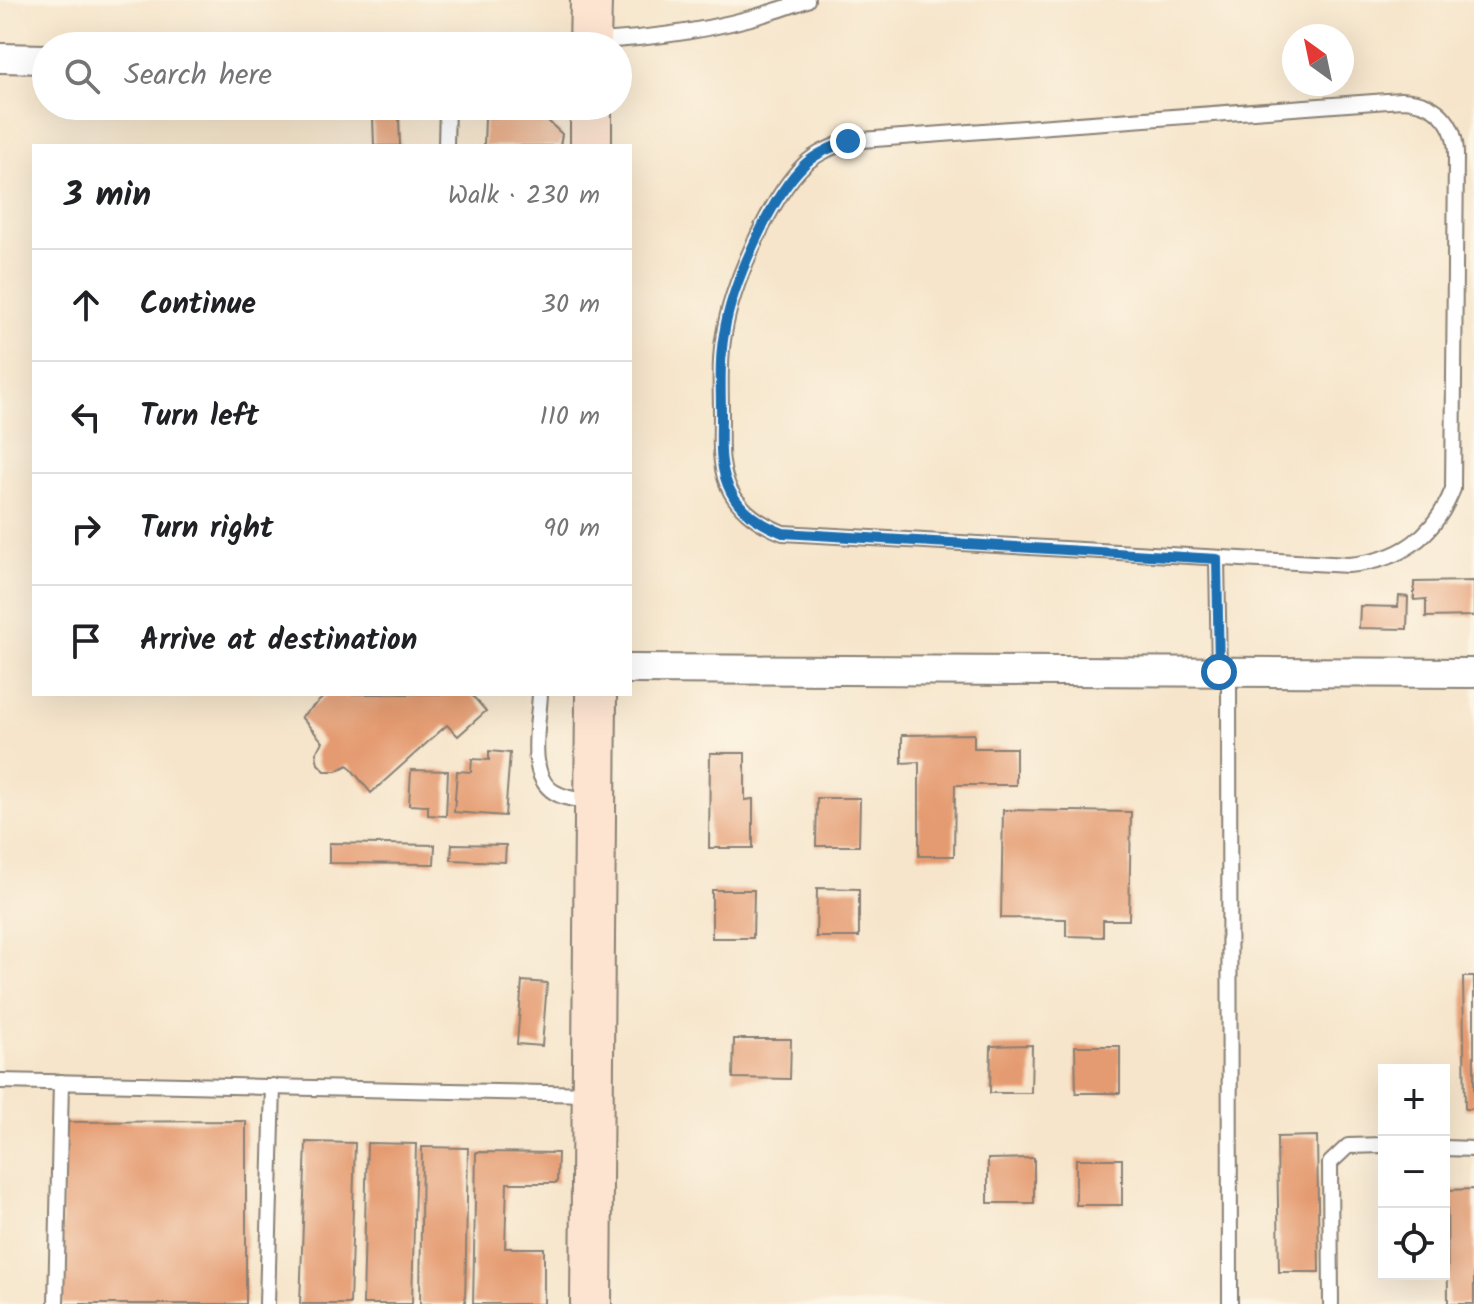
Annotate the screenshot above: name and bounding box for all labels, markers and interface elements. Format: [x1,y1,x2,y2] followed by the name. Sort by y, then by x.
[1282,24,1354,96] north arrow
[32,32,632,120] search box
[124,52,272,100] text: Search here
[60,54,104,98] icon: search
[830,123,866,159] route end
[64,169,151,223] text: 3 min
[448,175,600,217] text: Walk · 230 m
[140,281,256,329] text: Continue
[64,283,108,327] icon: ahead
[541,284,600,326] text: 30 m
[140,393,259,441] text: Turn left
[64,395,108,439] icon: left
[540,396,600,438] text: 110 m
[140,505,273,553] text: Turn right
[64,507,108,551] icon: right
[543,508,600,550] text: 90 m
[140,617,417,665] text: Arrive at destination
[64,619,108,663] icon: arrive
[1201,654,1237,690] route start
[1378,1064,1450,1280] map controls
[1378,1064,1450,1136] button: +
[1378,1136,1450,1208] button: −
[1378,1208,1450,1280] button: locate

